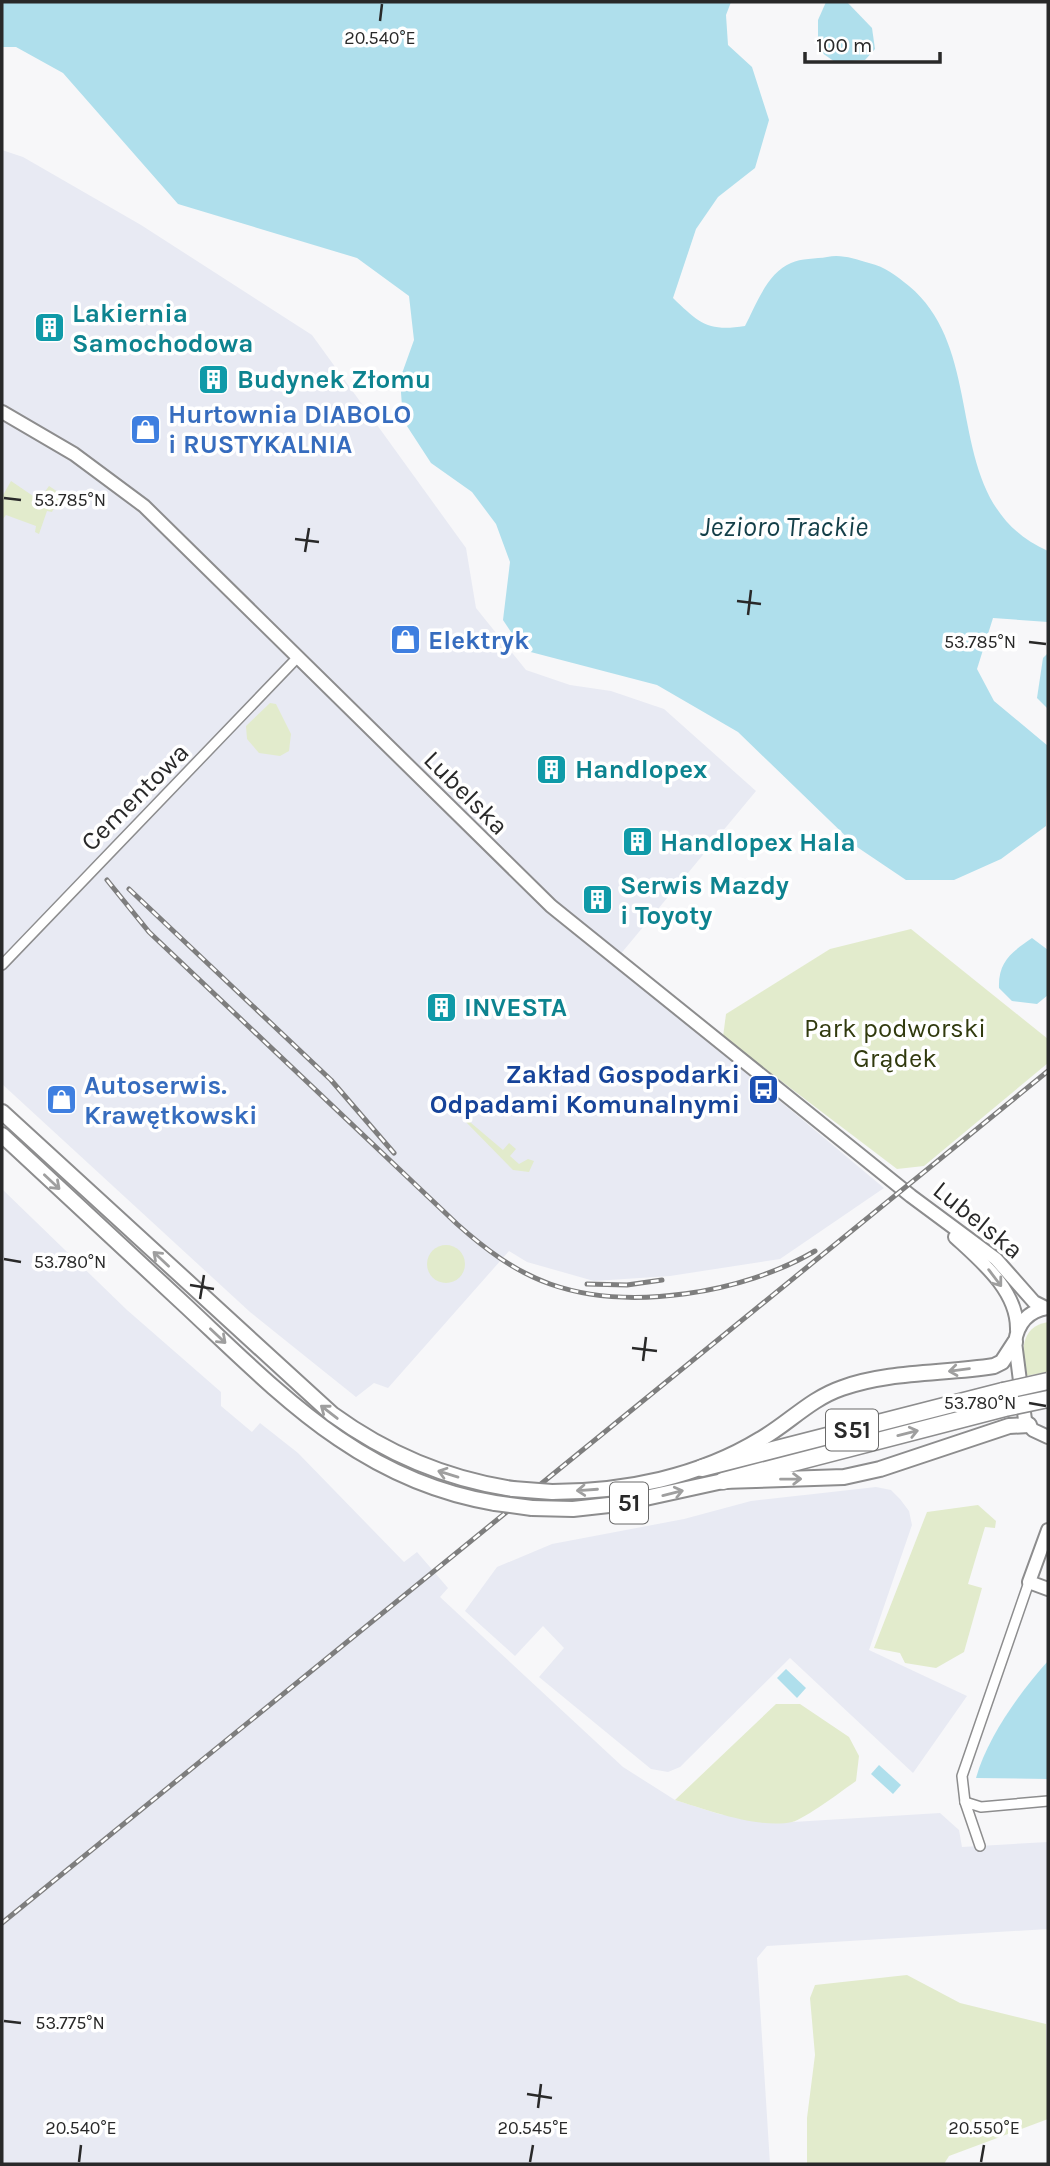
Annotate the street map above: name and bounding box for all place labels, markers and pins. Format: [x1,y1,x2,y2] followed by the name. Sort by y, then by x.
[72,298,253,359] place label: Lakiernia Samochodowa
[32,311,66,345] building icon: Lakiernia Samochodowa
[197,362,231,396] building icon: Budynek Złomu
[237,364,431,395] place label: Budynek Złomu
[168,399,411,460] place label: Hurtownia DIABOLO i RUSTYKALNIA
[128,412,162,446] shop icon: Hurtownia DIABOLO i RUSTYKALNIA
[388,623,422,657] shop icon: Elektryk
[428,625,529,656] place label: Elektryk
[535,752,569,786] building icon: Handlopex
[575,754,707,785] place label: Handlopex
[620,825,654,859] building icon: Handlopex Hala
[660,827,856,858] place label: Handlopex Hala
[620,870,789,931] place label: Serwis Mazdy i Toyoty
[580,883,614,917] building icon: Serwis Mazdy i Toyoty
[424,990,458,1024] building icon: INVESTA
[464,992,567,1023] place label: INVESTA
[430,1059,740,1120] place label: Zakład Gospodarki Odpadami Komunalnymi
[84,1070,258,1131] place label: Autoserwis. Krawętkowski
[746,1072,780,1106] bus stop icon: Zakład Gospodarki Odpadami Komunalnymi
[44,1083,78,1117] shop icon: Autoserwis. Krawętkowski

